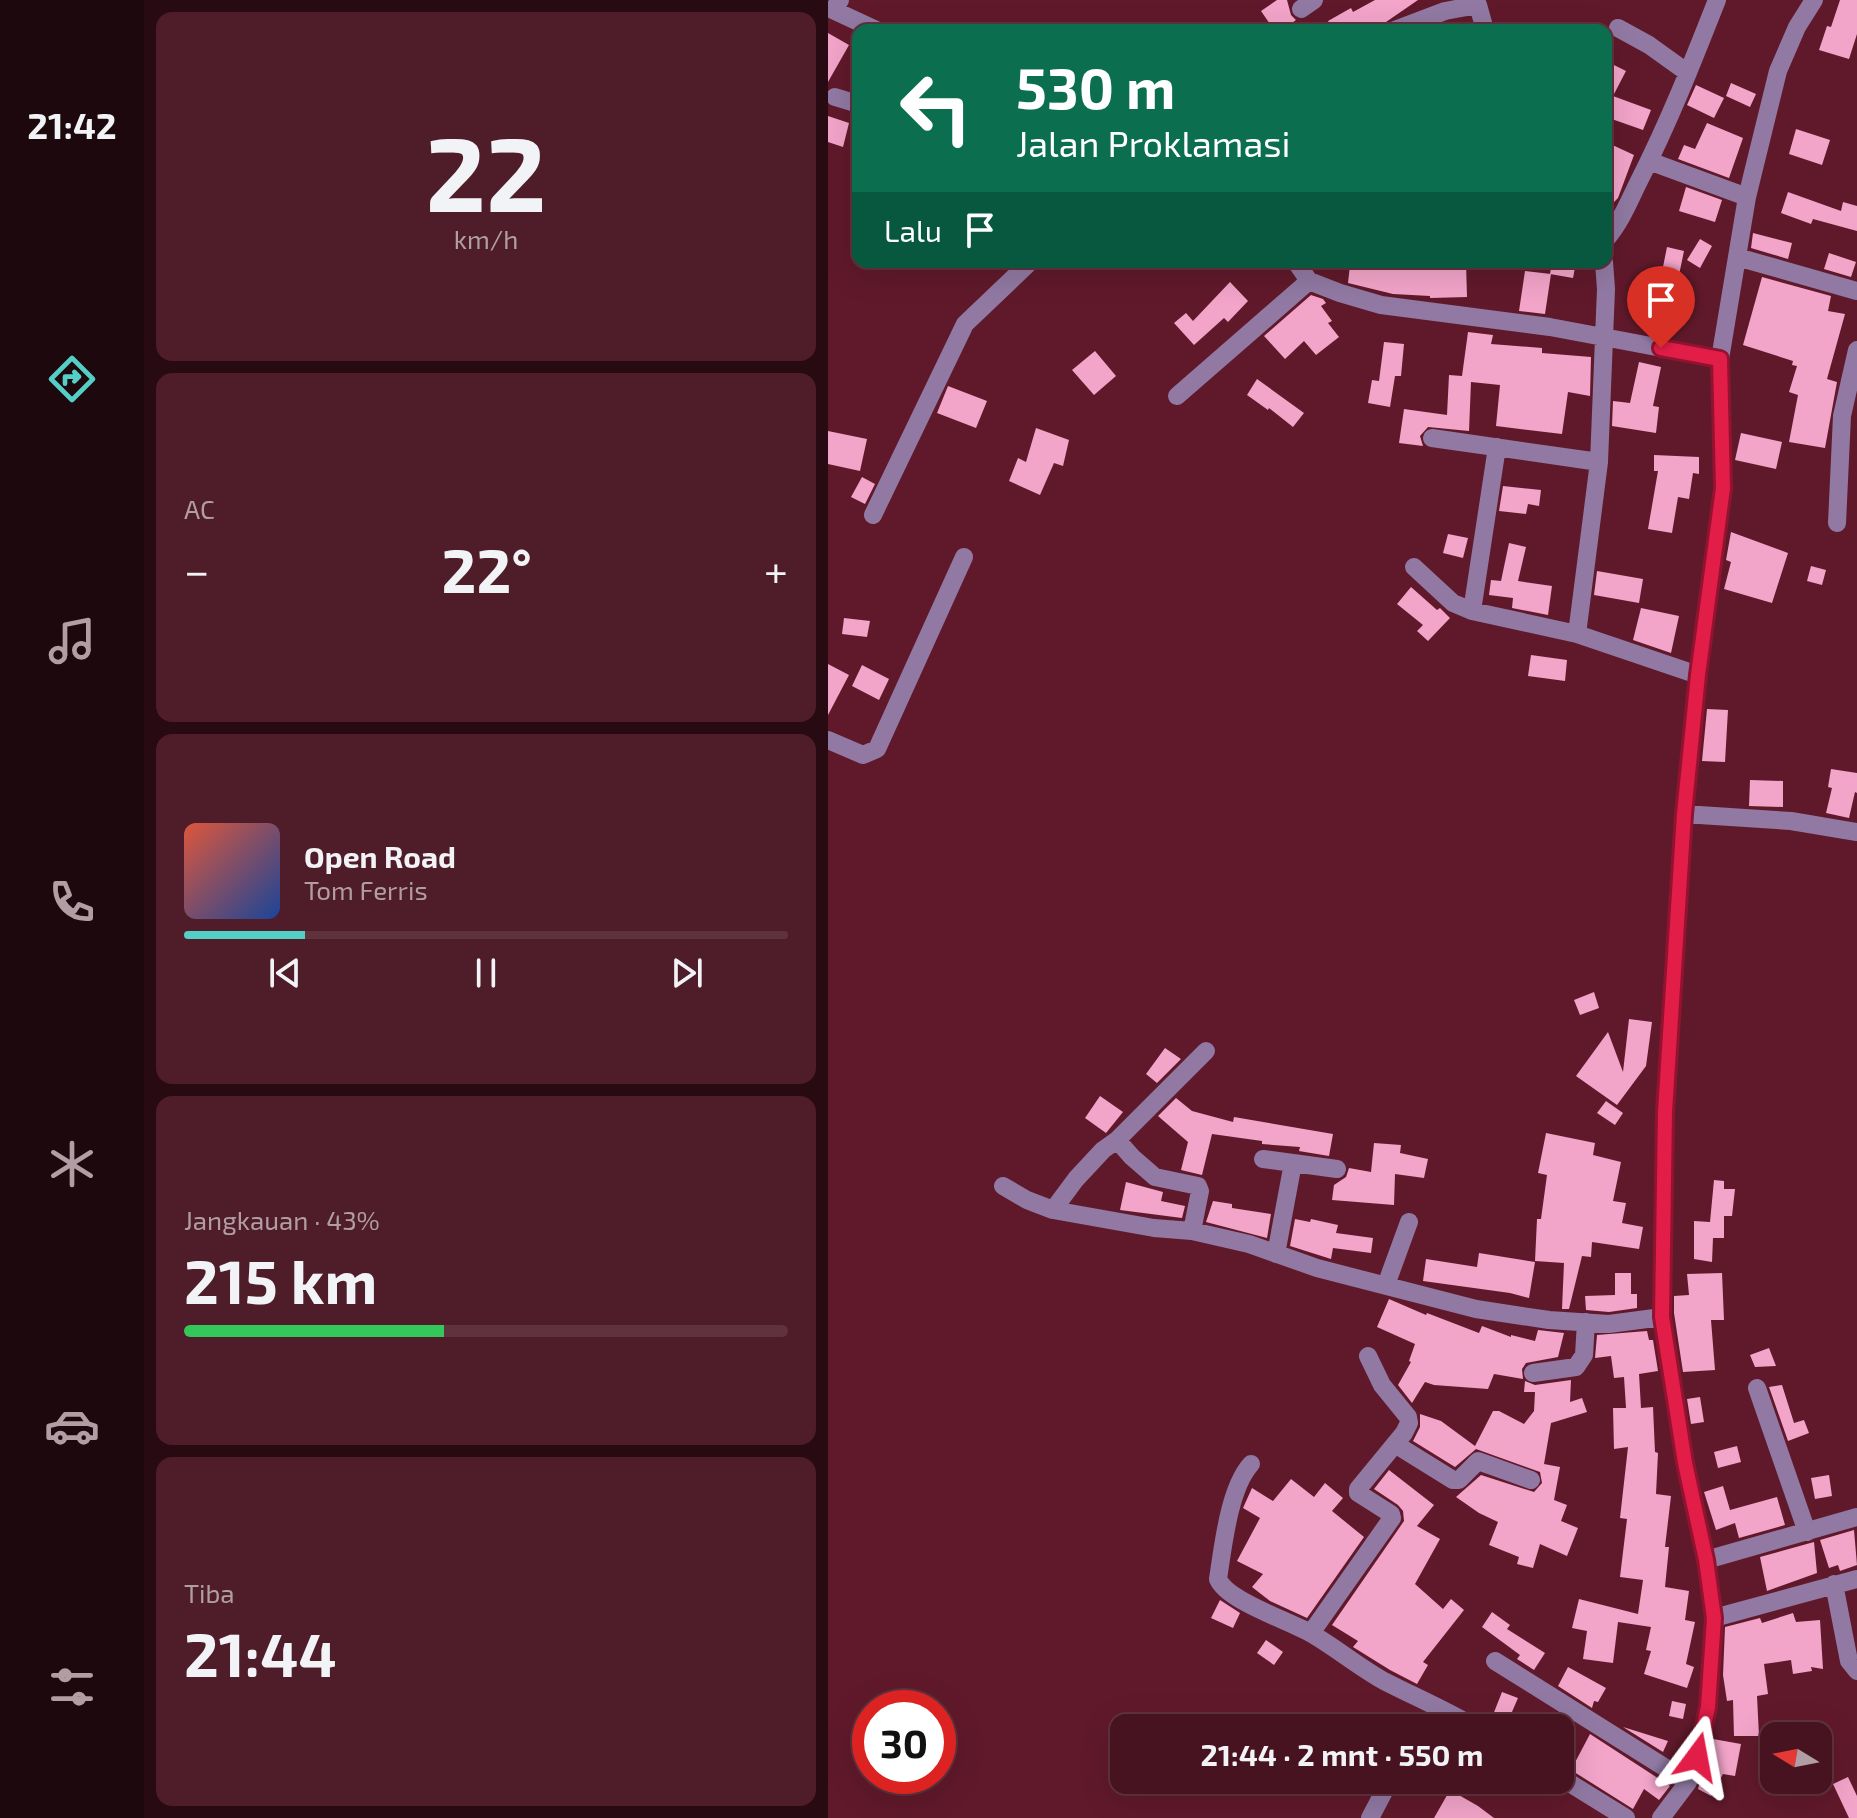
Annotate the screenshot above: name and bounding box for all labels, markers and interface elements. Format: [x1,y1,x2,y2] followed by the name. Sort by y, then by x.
[1016,53,1175,120] text: 530 m
[884,56,988,160] icon: left
[27,103,117,146] text: 21:42
[426,108,546,233] text: 22
[1016,121,1290,164] text: Jalan Proklamasi
[958,208,1002,252] icon: arrive
[884,212,942,248] text: Lalu
[454,223,518,254] text: km/h
[1627,266,1695,348] pin
[1639,278,1683,322] icon: arrive
[44,351,100,407] icon: directions
[184,493,215,524] text: AC
[442,533,532,605] text: 22°
[184,543,210,596] text: −
[764,543,788,596] text: +
[44,613,100,669] icon: music
[304,838,456,874] text: Open Road
[44,874,100,930] icon: phone
[304,874,428,905] text: Tom Ferris
[263,951,307,995] icon: previous
[464,951,508,995] icon: pause
[665,951,709,995] icon: next
[44,1136,100,1192] icon: climate
[184,1204,380,1235] text: Jangkauan · 43%
[184,1244,377,1316] text: 215 km
[44,1398,100,1454] icon: car
[184,1577,235,1608] text: Tiba
[184,1617,337,1689] text: 21:44
[44,1659,100,1715] icon: filters
[852,1690,956,1794] speed limit sign: 30
[1655,1715,1739,1799] position arrow
[1760,1722,1832,1794] north arrow
[1760,1722,1832,1794] map controls
[1201,1736,1483,1772] text: 21:44 · 2 mnt · 550 m

